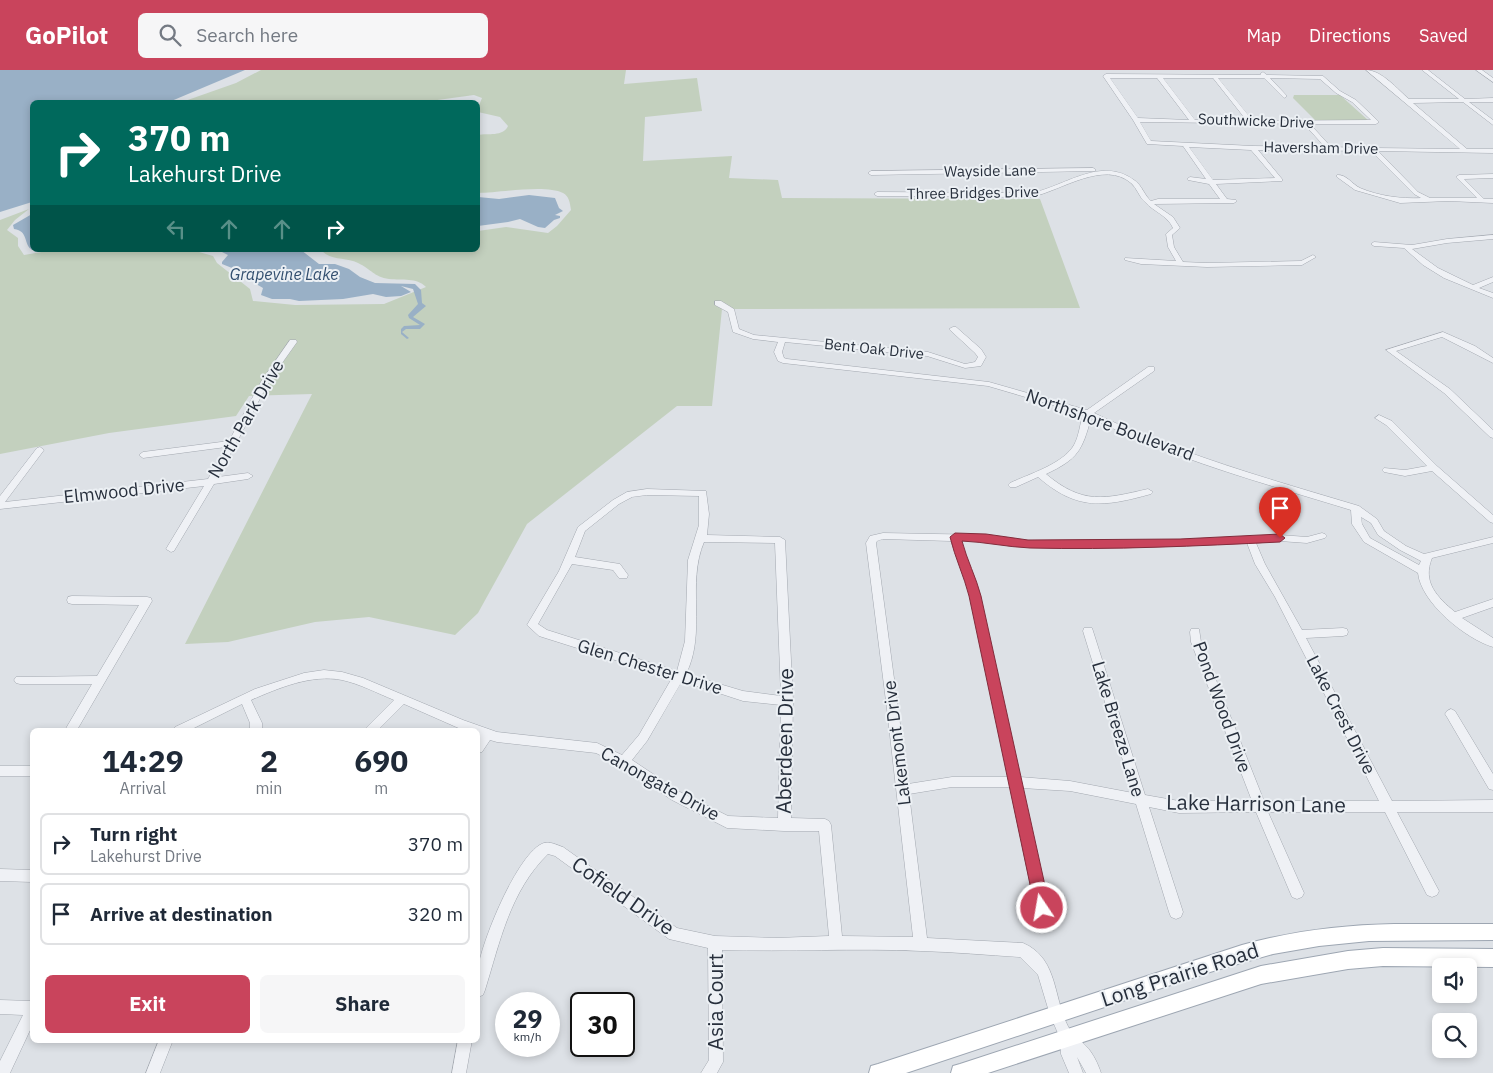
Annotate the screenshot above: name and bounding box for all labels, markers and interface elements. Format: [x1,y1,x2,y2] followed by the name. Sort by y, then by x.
[138,13,488,58] search box
[25,19,108,51] text: GoPilot
[156,21,184,49] icon: search
[196,23,298,47] text: Search here
[1246,24,1281,47] text: Map
[1309,24,1391,47] text: Directions
[1419,24,1468,47] text: Saved
[1198,109,1315,132] street label: Southwicke Drive
[128,115,231,161] text: 370 m
[45,120,110,185] icon: right
[1263,137,1379,158] street label: Haversham Drive
[128,159,282,188] text: Lakehurst Drive
[944,160,1036,181] street label: Wayside Lane
[907,182,1039,203] street label: Three Bridges Drive
[162,215,190,243] icon: left
[215,215,243,243] icon: ahead
[268,215,296,243] icon: ahead
[321,215,349,243] icon: right
[230,264,338,284] water label: Grapevine Lake
[823,334,925,363] street label: Bent Oak Drive
[202,355,289,482] street label: North Park Drive
[1023,383,1198,466] street label: Northshore Boulevard
[62,473,186,508] street label: Elmwood Drive
[1259,487,1301,538] pin
[1266,494,1294,522] icon: arrive
[575,634,726,700] street label: Glen Chester Drive
[1188,638,1257,776] street label: Pond Wood Drive
[1302,651,1381,778] street label: Lake Crest Drive
[1087,658,1150,800] street label: Lake Breeze Lane
[769,668,799,814] street label: Aberdeen Drive
[877,679,916,807] street label: Lakemont Drive
[102,741,184,780] text: 14:29
[260,741,278,780] text: 2
[354,741,408,780] text: 690
[597,741,724,826] street label: Canongate Drive
[119,778,166,798] text: Arrival
[255,778,282,798] text: min
[374,778,388,798] text: m
[1166,787,1346,819] street label: Lake Harrison Lane
[90,822,177,846] text: Turn right
[47,830,75,858] icon: right
[408,832,463,856] text: 370 m
[90,846,202,866] text: Lakehurst Drive
[567,849,681,941] street label: Cofield Drive
[1015,881,1067,933] position arrow
[47,900,75,928] icon: arrive
[90,902,273,926] text: Arrive at destination
[408,902,463,926] text: 320 m
[1097,935,1262,1013] street label: Long Prairie Road
[701,954,729,1051] street label: Asia Court
[1432,958,1477,1058] map controls
[1432,958,1477,1003] button: sound
[45,975,250,1033] button: Exit
[260,975,465,1033] button: Share
[570,992,635,1057] speed limit sign: 30
[512,1002,543,1035] text: 29
[1432,1013,1477,1058] button: search
[513,1029,542,1044] text: km/h

